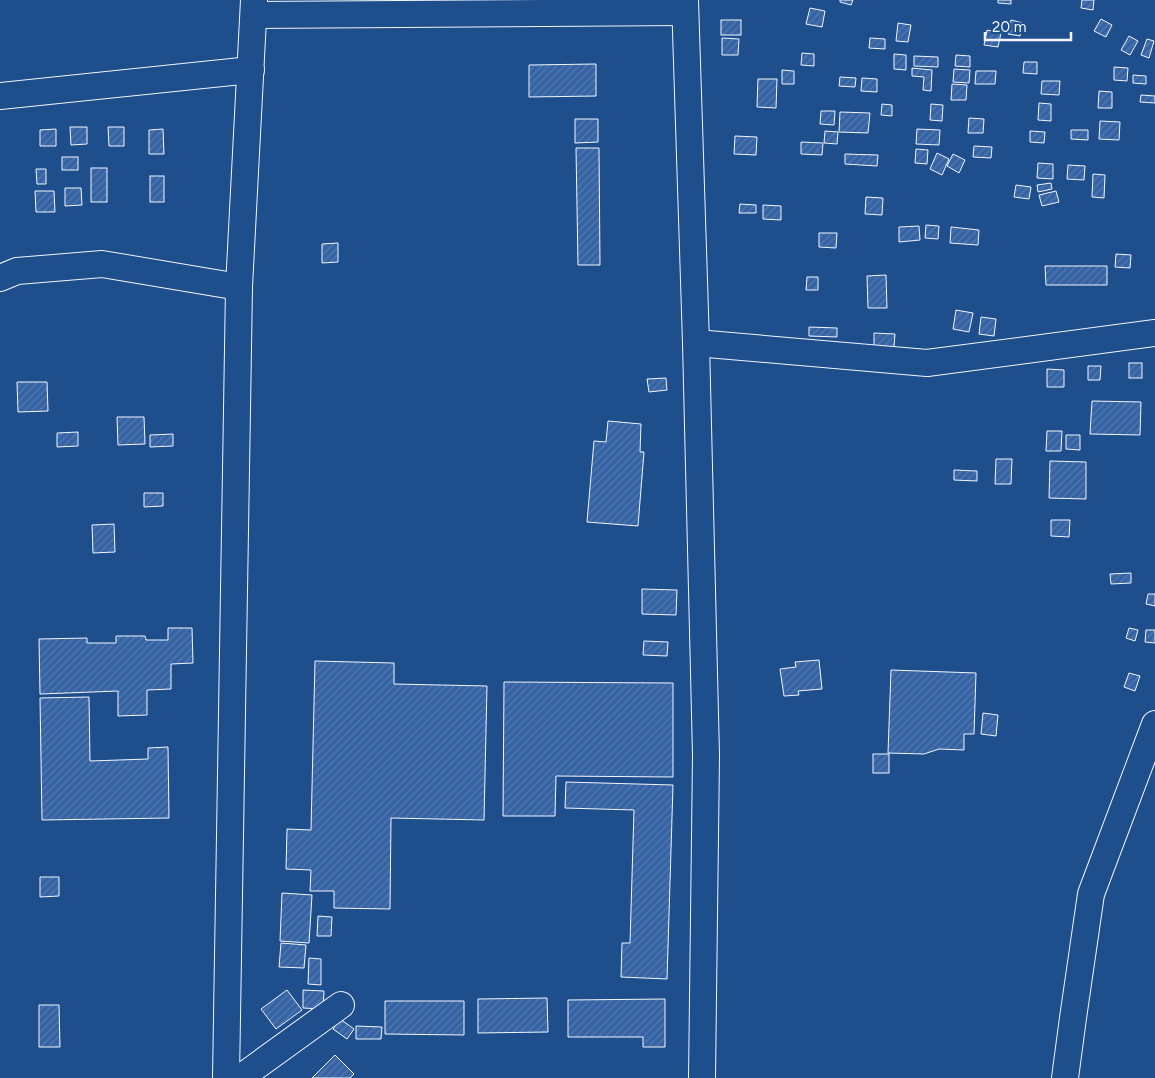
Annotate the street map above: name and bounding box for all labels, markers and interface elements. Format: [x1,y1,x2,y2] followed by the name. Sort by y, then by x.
[985,10,1071,42] scale bar
[992,18,1026,36] text: 20 m

